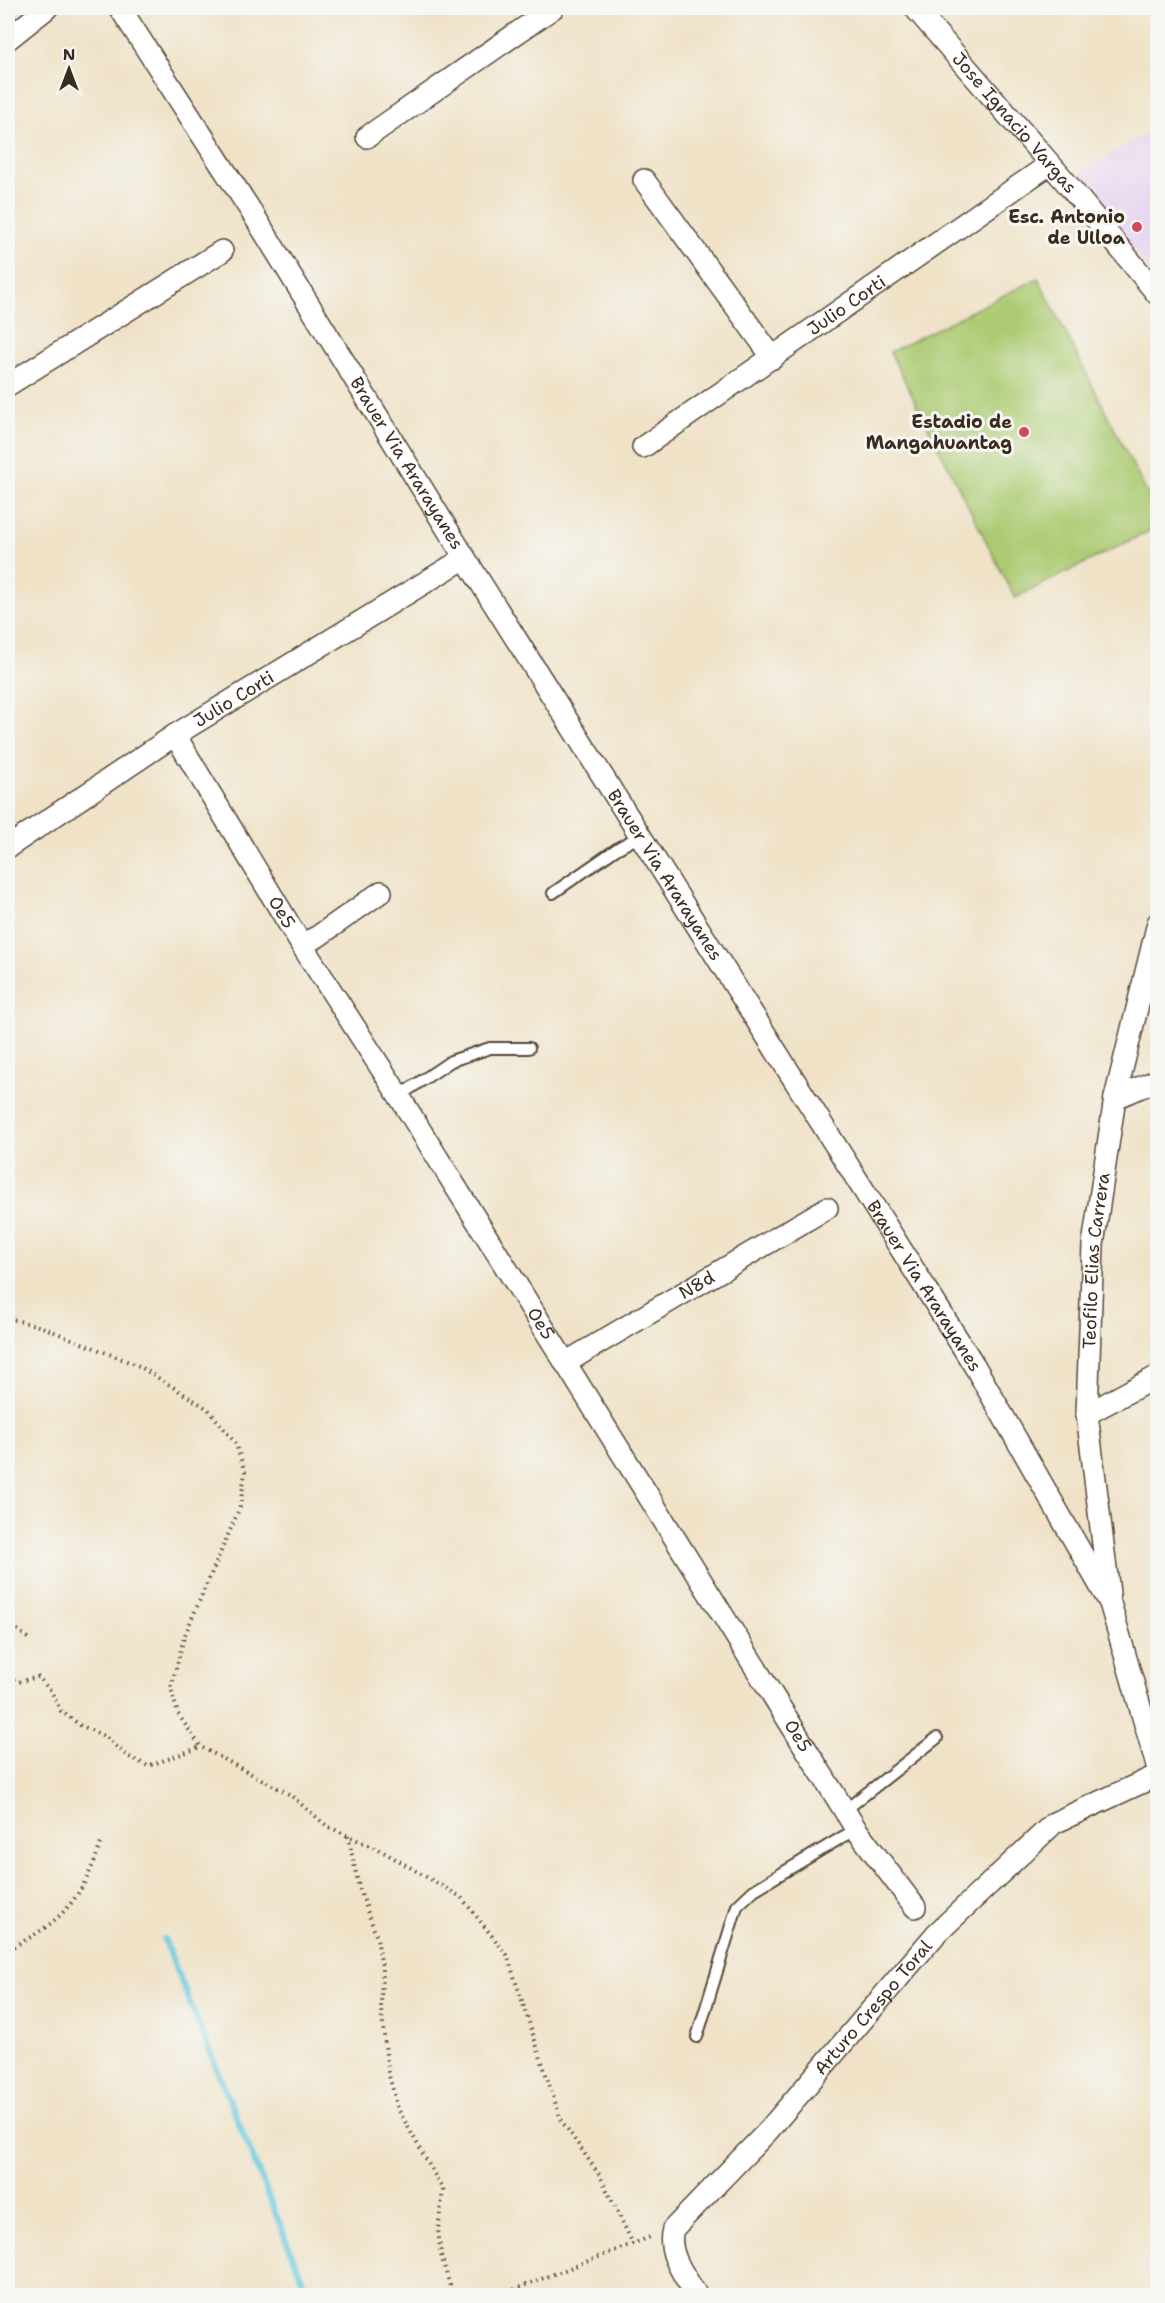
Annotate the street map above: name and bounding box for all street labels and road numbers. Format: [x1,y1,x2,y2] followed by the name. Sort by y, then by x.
[947,47,1082,199] street label: Jose Ignacio Vargas
[803,270,891,341] street label: Julio Corti
[344,372,469,554] street label: Brauer Via Ararayanes
[189,665,279,733] street label: Julio Corti
[602,785,728,965] street label: Brauer Via Ararayanes
[263,891,301,933] street label: Oe5
[1077,1171,1116,1349] street label: Teofilo Elias Carrera
[861,1196,987,1376] street label: Brauer Via Ararayanes
[674,1265,719,1305] street label: N8d
[522,1303,560,1344] street label: Oe5
[779,1715,817,1757] street label: Oe5
[809,1935,938,2080] street label: Arturo Crespo Toral

